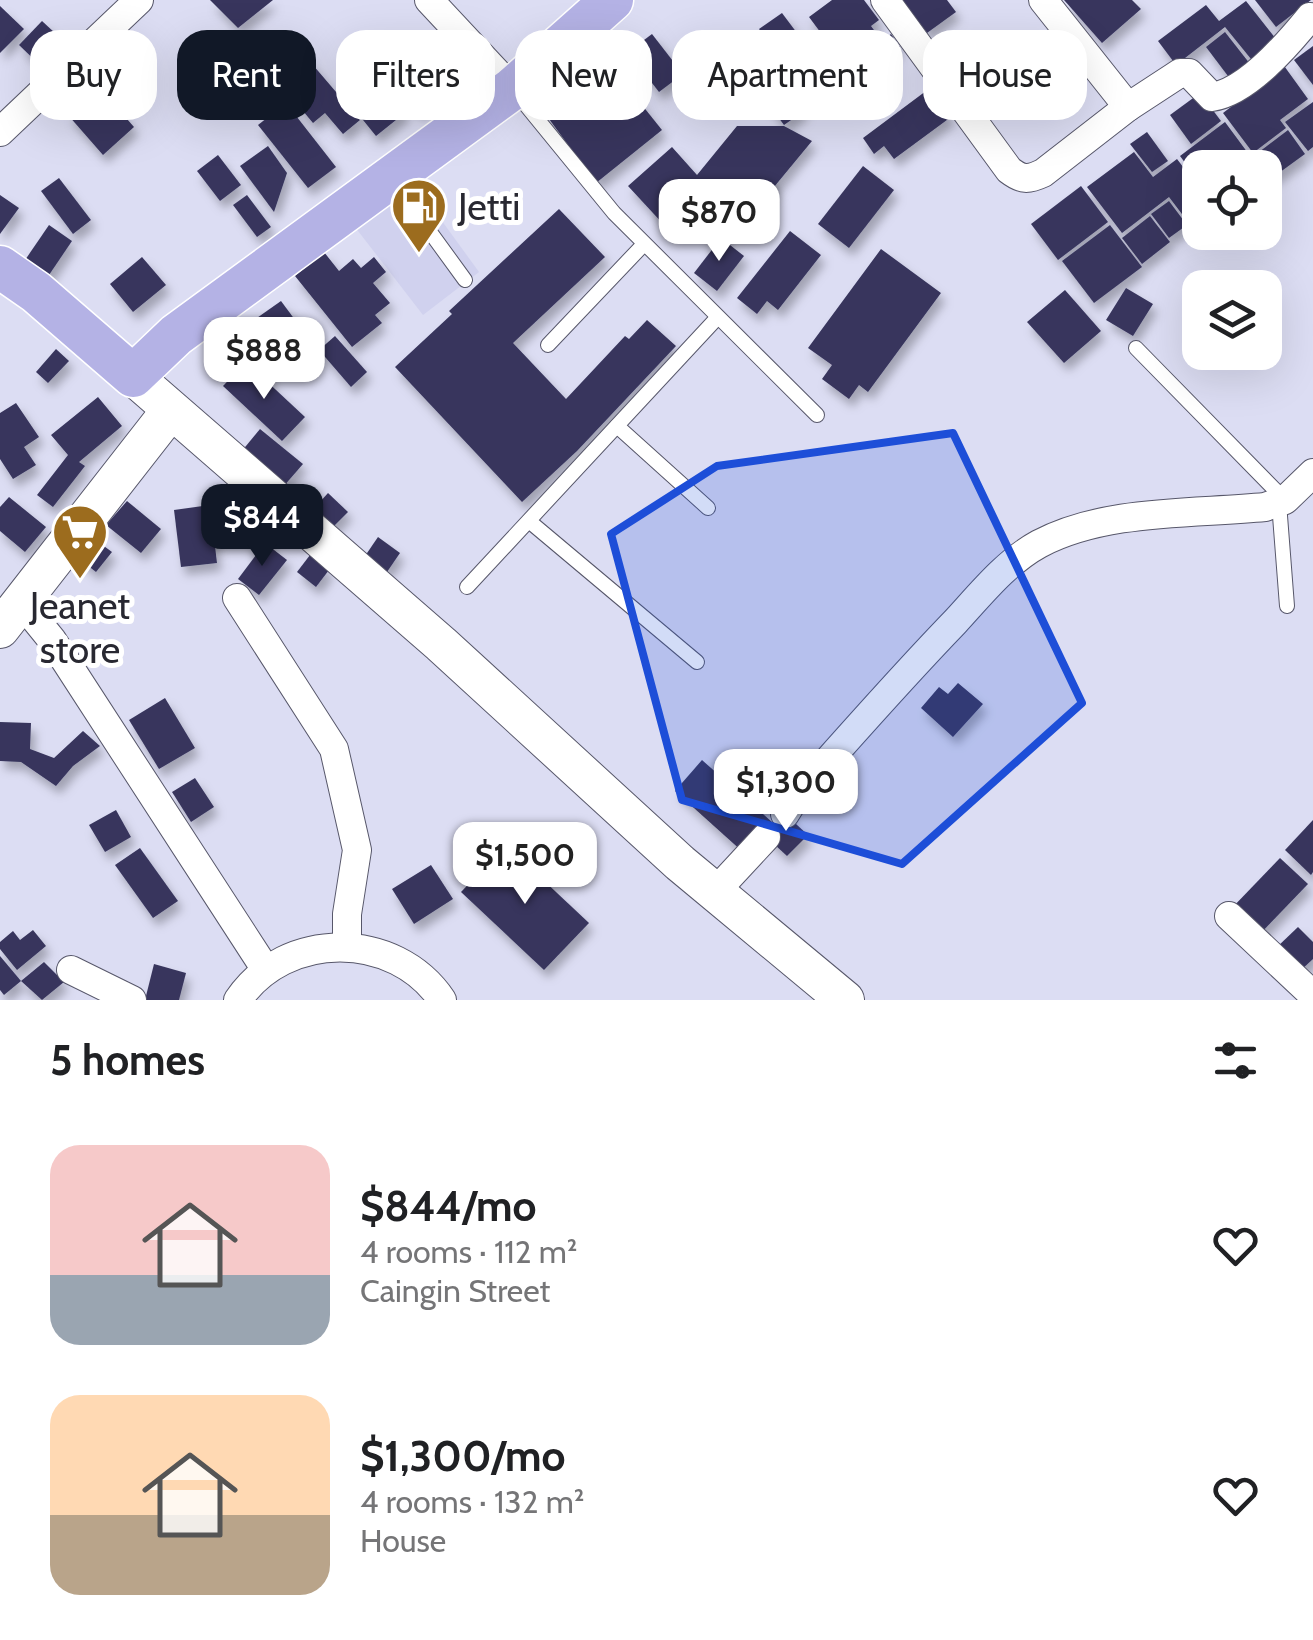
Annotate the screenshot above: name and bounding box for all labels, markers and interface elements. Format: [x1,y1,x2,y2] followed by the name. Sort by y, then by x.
[30,30,157,120] chip: Buy
[177,30,316,120] chip: Rent
[336,30,495,120] chip: Filters
[515,30,652,120] chip: New
[672,30,903,120] chip: Apartment
[923,30,1087,120] chip: House
[1182,150,1282,370] map controls
[1182,150,1282,250] button: locate
[389,176,449,255] fuel station icon: Jetti
[660,179,778,264] pin: $870
[457,183,520,230] place label: Jetti
[681,192,757,231] text: $870
[1182,270,1282,370] button: layers
[205,317,323,402] pin: $888
[226,330,302,369] text: $888
[203,484,321,569] pin: $844
[223,497,301,536] text: $844
[50,502,110,581] supermarket icon: Jeanet store
[29,582,130,673] place label: Jeanet store
[705,749,867,834] pin: $1,300
[736,762,836,801] text: $1,300
[444,822,606,907] pin: $1,500
[475,835,575,874] text: $1,500
[1208,1033,1263,1088] icon: filters
[50,1034,205,1086] text: 5 homes
[360,1180,536,1232] text: $844/mo
[130,1185,250,1305] icon: home
[1208,1218,1263,1273] icon: heart
[360,1232,577,1271] text: 4 rooms · 112 m²
[360,1271,550,1310] text: Caingin Street
[360,1430,565,1482] text: $1,300/mo
[130,1435,250,1555] icon: home
[1208,1468,1263,1523] icon: heart
[360,1482,584,1521] text: 4 rooms · 132 m²
[360,1521,446,1560] text: House

